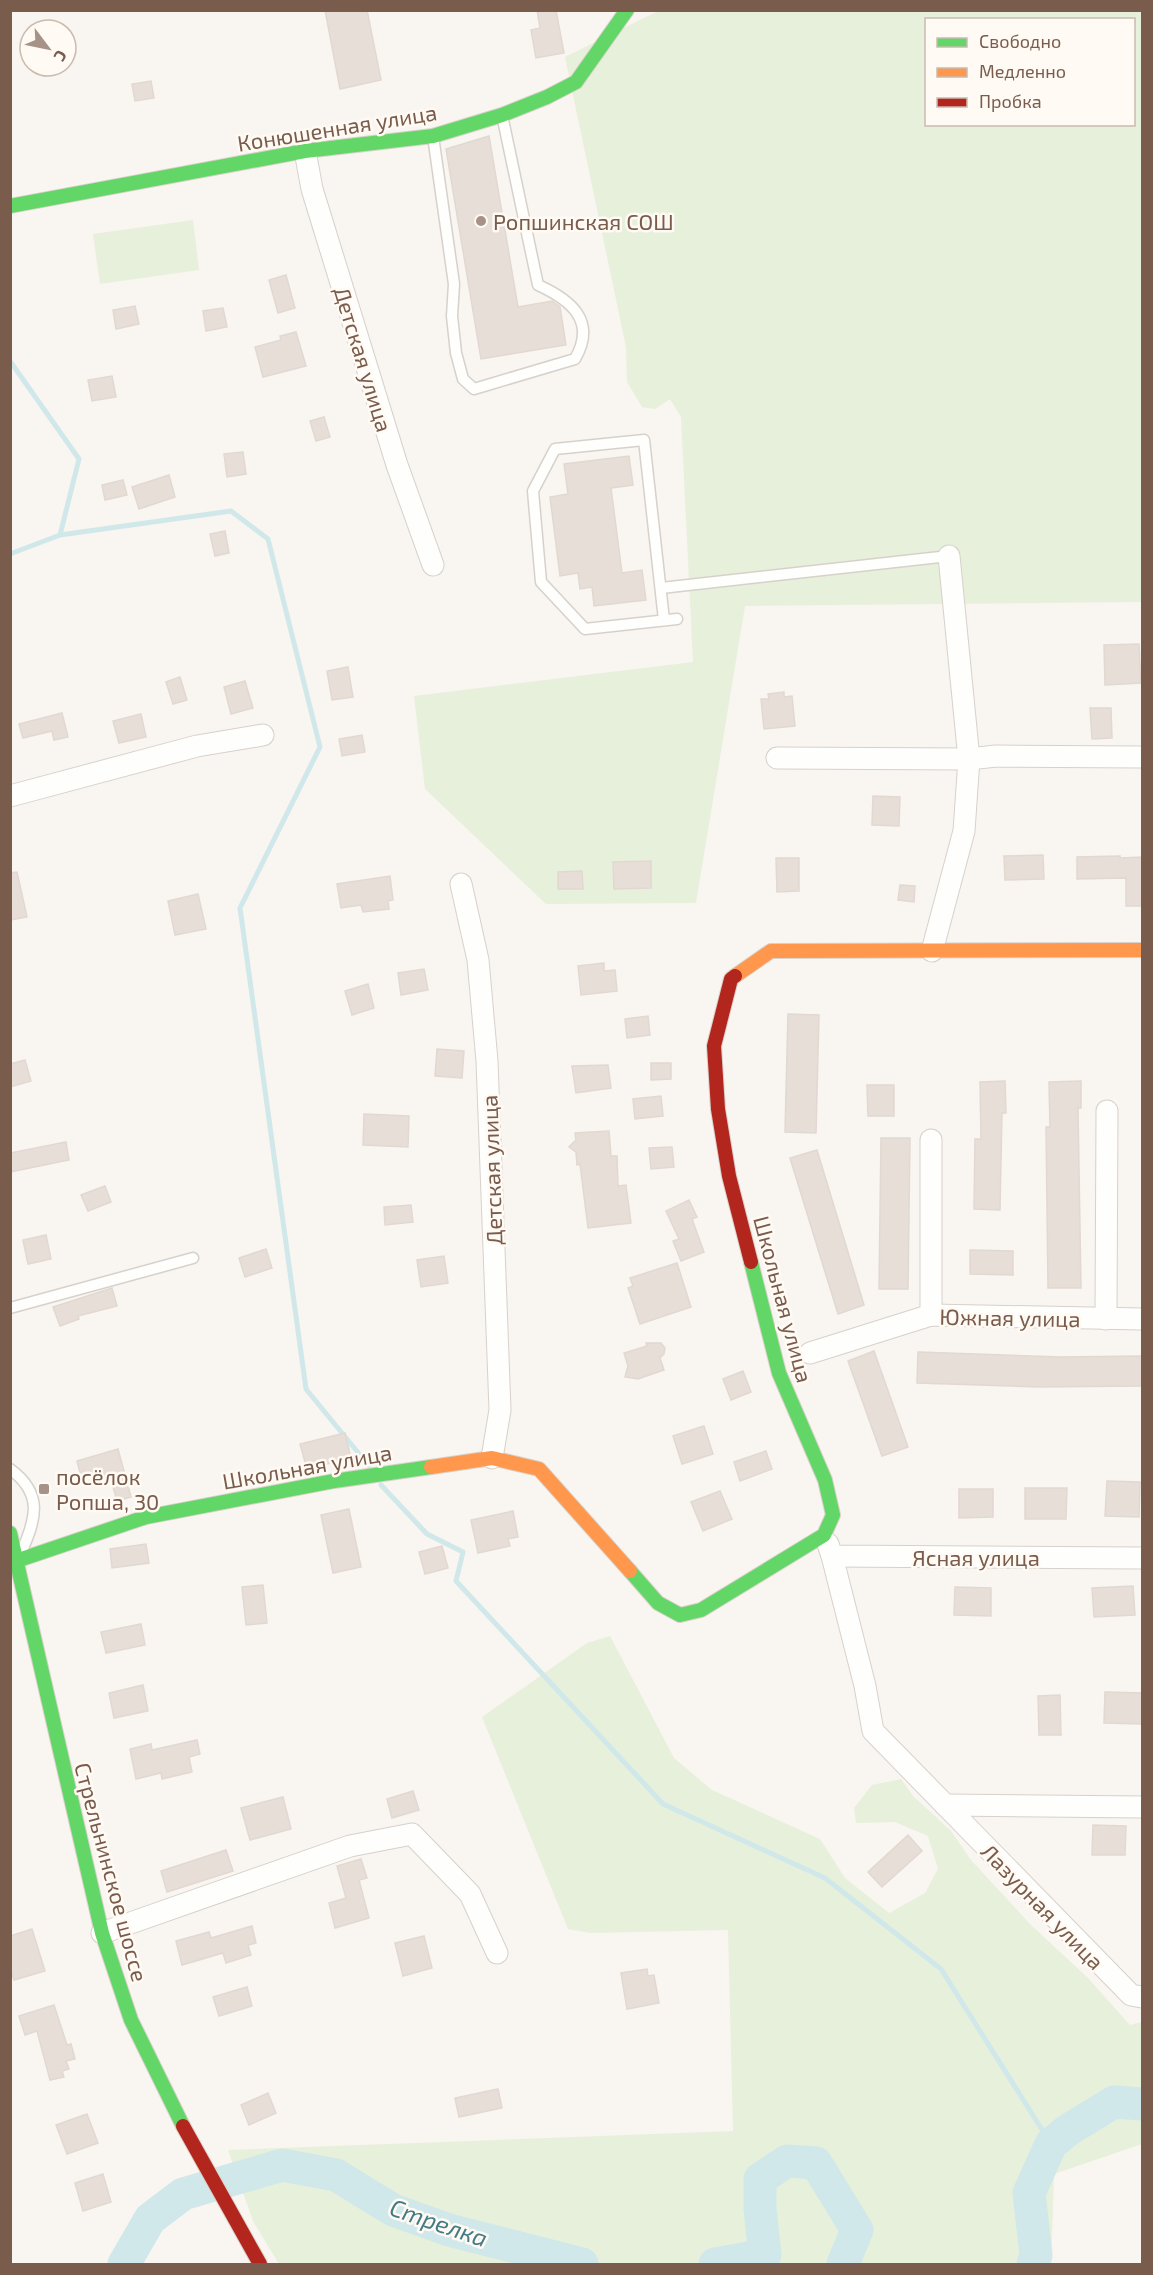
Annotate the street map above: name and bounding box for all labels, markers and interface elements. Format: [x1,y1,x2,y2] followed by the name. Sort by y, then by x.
[18,18,78,78] north arrow
[925,18,1135,126] legend
[979,30,1061,52] text: Свободно
[51,47,72,65] text: С
[979,60,1066,82] text: Медленно
[979,90,1042,112] text: Пробка
[235,98,439,157] street label: Конюшенная улица
[493,208,674,234] place label: Ропшинская СОШ
[474,214,488,228] marker: Ропшинская СОШ
[329,283,398,435] street label: Детская улица
[475,1094,508,1246] street label: Детская улица
[748,1213,819,1385] street label: Школьная улица
[939,1303,1081,1332] street label: Южная улица
[220,1438,394,1495] street label: Школьная улица
[56,1463,159,1514] place label: посёлок Ропша, 30
[37,1482,51,1496] marker: посёлок Ропша, 30
[912,1544,1040,1571] street label: Ясная улица
[70,1760,154,1984] street label: Стрельнинское шоссе
[976,1838,1110,1975] street label: Лазурная улица
[386,2192,492,2252] water label: Стрелка

